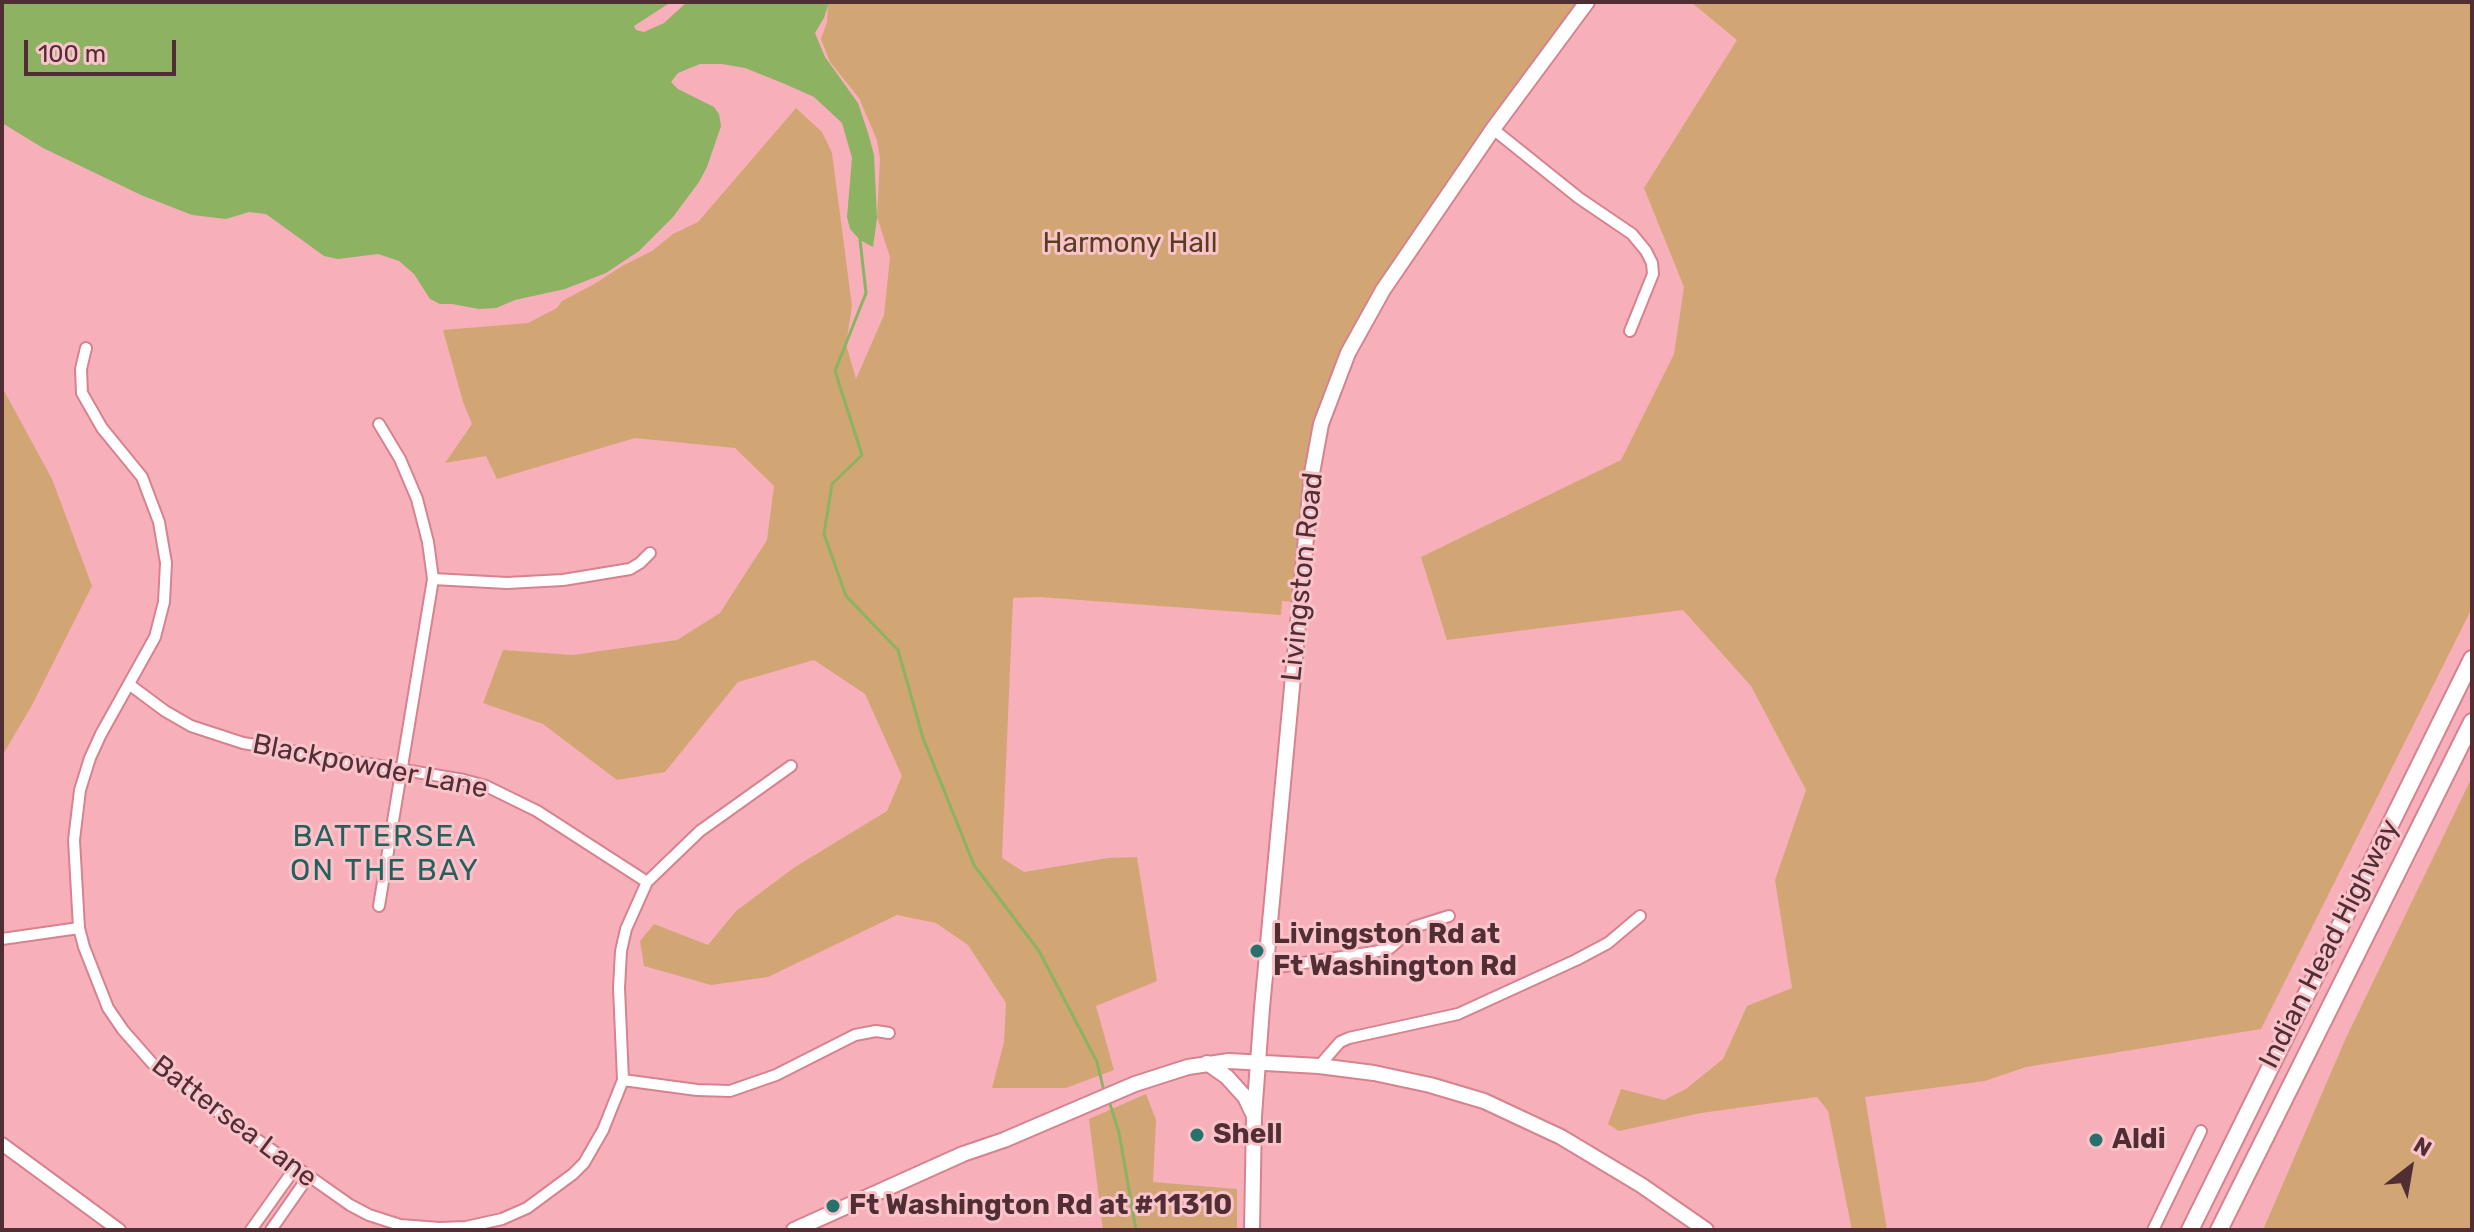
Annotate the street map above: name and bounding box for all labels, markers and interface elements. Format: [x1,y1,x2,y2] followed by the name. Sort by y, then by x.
[28,24,180,74] scale bar
[38,40,106,68] text: 100 m
[1043,227,1217,261] park label: Harmony Hall
[1275,471,1331,683] street label: Livingston Road
[249,728,491,806] street label: Blackpowder Lane
[2253,814,2407,1074] street label: Indian Head Highway
[290,819,480,890] district label: BATTERSEA ON THE BAY
[1273,918,1517,984] place label: Livingston Rd at Ft Washington Rd
[1248,942,1266,960] marker: Livingston Rd at Ft Washington Rd
[145,1049,323,1195] street label: Battersea Lane
[1213,1118,1282,1152] place label: Shell
[2112,1123,2166,1157] place label: Aldi
[1188,1126,1206,1144] marker: Shell
[2370,1128,2450,1208] north arrow
[2087,1131,2105,1149] marker: Aldi
[2409,1131,2436,1163] text: N
[849,1189,1232,1223] place label: Ft Washington Rd at #11310
[824,1197,842,1215] marker: Ft Washington Rd at #11310

